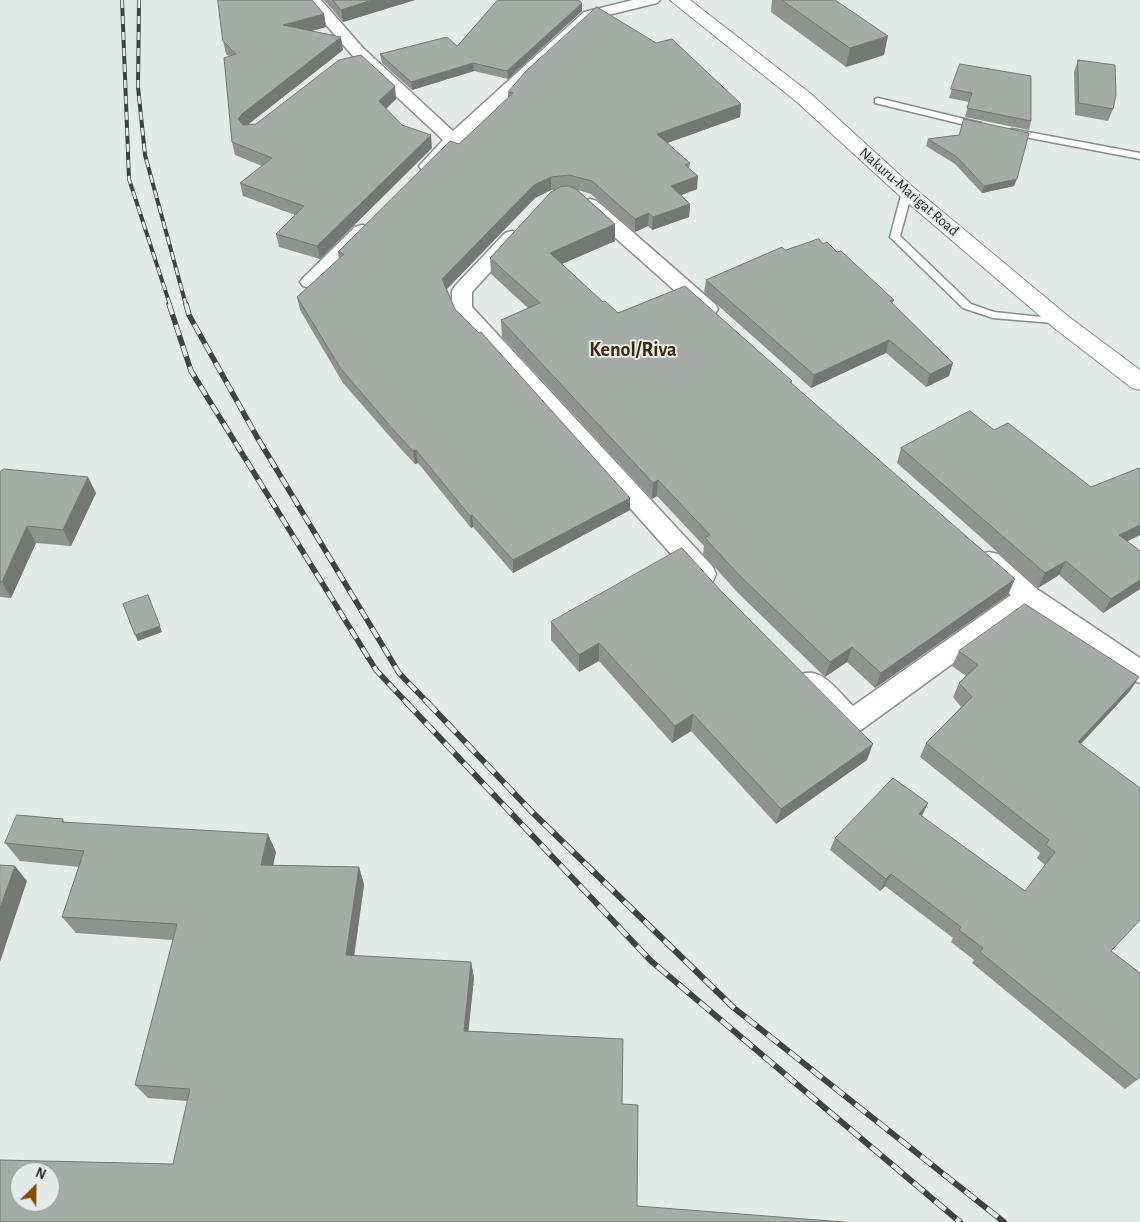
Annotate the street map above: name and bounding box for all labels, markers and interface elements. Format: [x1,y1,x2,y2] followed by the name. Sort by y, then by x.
[856,144,962,240] street label: Nakuru-Marigat Road
[589,338,677,362] district label: Kenol/Riva
[10,1162,60,1212] north arrow
[33,1166,48,1182] text: N

